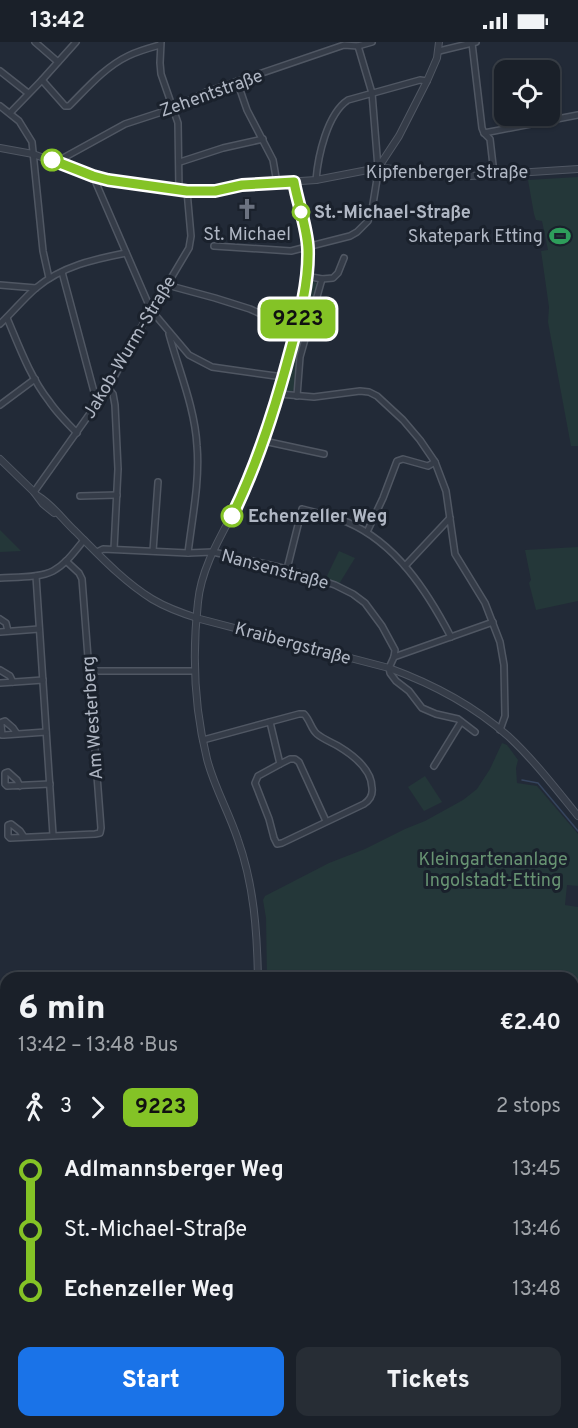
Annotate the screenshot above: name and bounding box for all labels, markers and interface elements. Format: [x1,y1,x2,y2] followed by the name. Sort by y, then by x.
[30,8,85,35] text: 13:42
[494,60,560,126] map controls
[494,60,560,126] button: locate
[157,65,266,124] street label: Zehentstraße
[41,149,63,171] unlabelled marker
[366,162,528,185] street label: Kipfenberger Straße
[235,197,259,221] church icon: St. Michael
[314,202,471,225] place label: St.-Michael-Straße
[292,203,310,221] marker: St.-Michael-Straße
[203,224,291,247] place label: St. Michael
[548,224,572,248] sports icon: Skatepark Etting
[408,226,543,249] place label: Skatepark Etting
[79,272,182,423] street label: Jakob-Wurm-Straße
[256,300,340,338] line badge: 9223
[272,306,324,333] text: 9223
[221,505,243,527] marker: Echenzeller Weg
[248,506,387,529] place label: Echenzeller Weg
[218,545,331,596] street label: Nansenstraße
[232,618,353,671] street label: Kraibergstraße
[78,655,109,781] street label: Am Westerberg
[418,849,568,893] park label: Kleingartenanlage Ingolstadt-Etting
[18,989,106,1031] text: 6 min
[500,1010,561,1037] text: €2.40
[18,1033,178,1059] text: 13:42 – 13:48 · Bus
[18,1091,51,1124] icon: walk
[81,1091,114,1124] icon: forward
[60,1094,72,1120] text: 3
[135,1094,186,1121] text: 9223
[496,1094,561,1120] text: 2 stops
[64,1157,284,1184] text: Adlmannsberger Weg
[512,1157,561,1183] text: 13:45
[64,1217,247,1244] text: St.-Michael-Straße
[513,1217,561,1243] text: 13:46
[64,1277,234,1304] text: Echenzeller Weg
[512,1277,561,1303] text: 13:48
[18,1347,284,1416] button: Start
[296,1347,561,1416] button: Tickets

